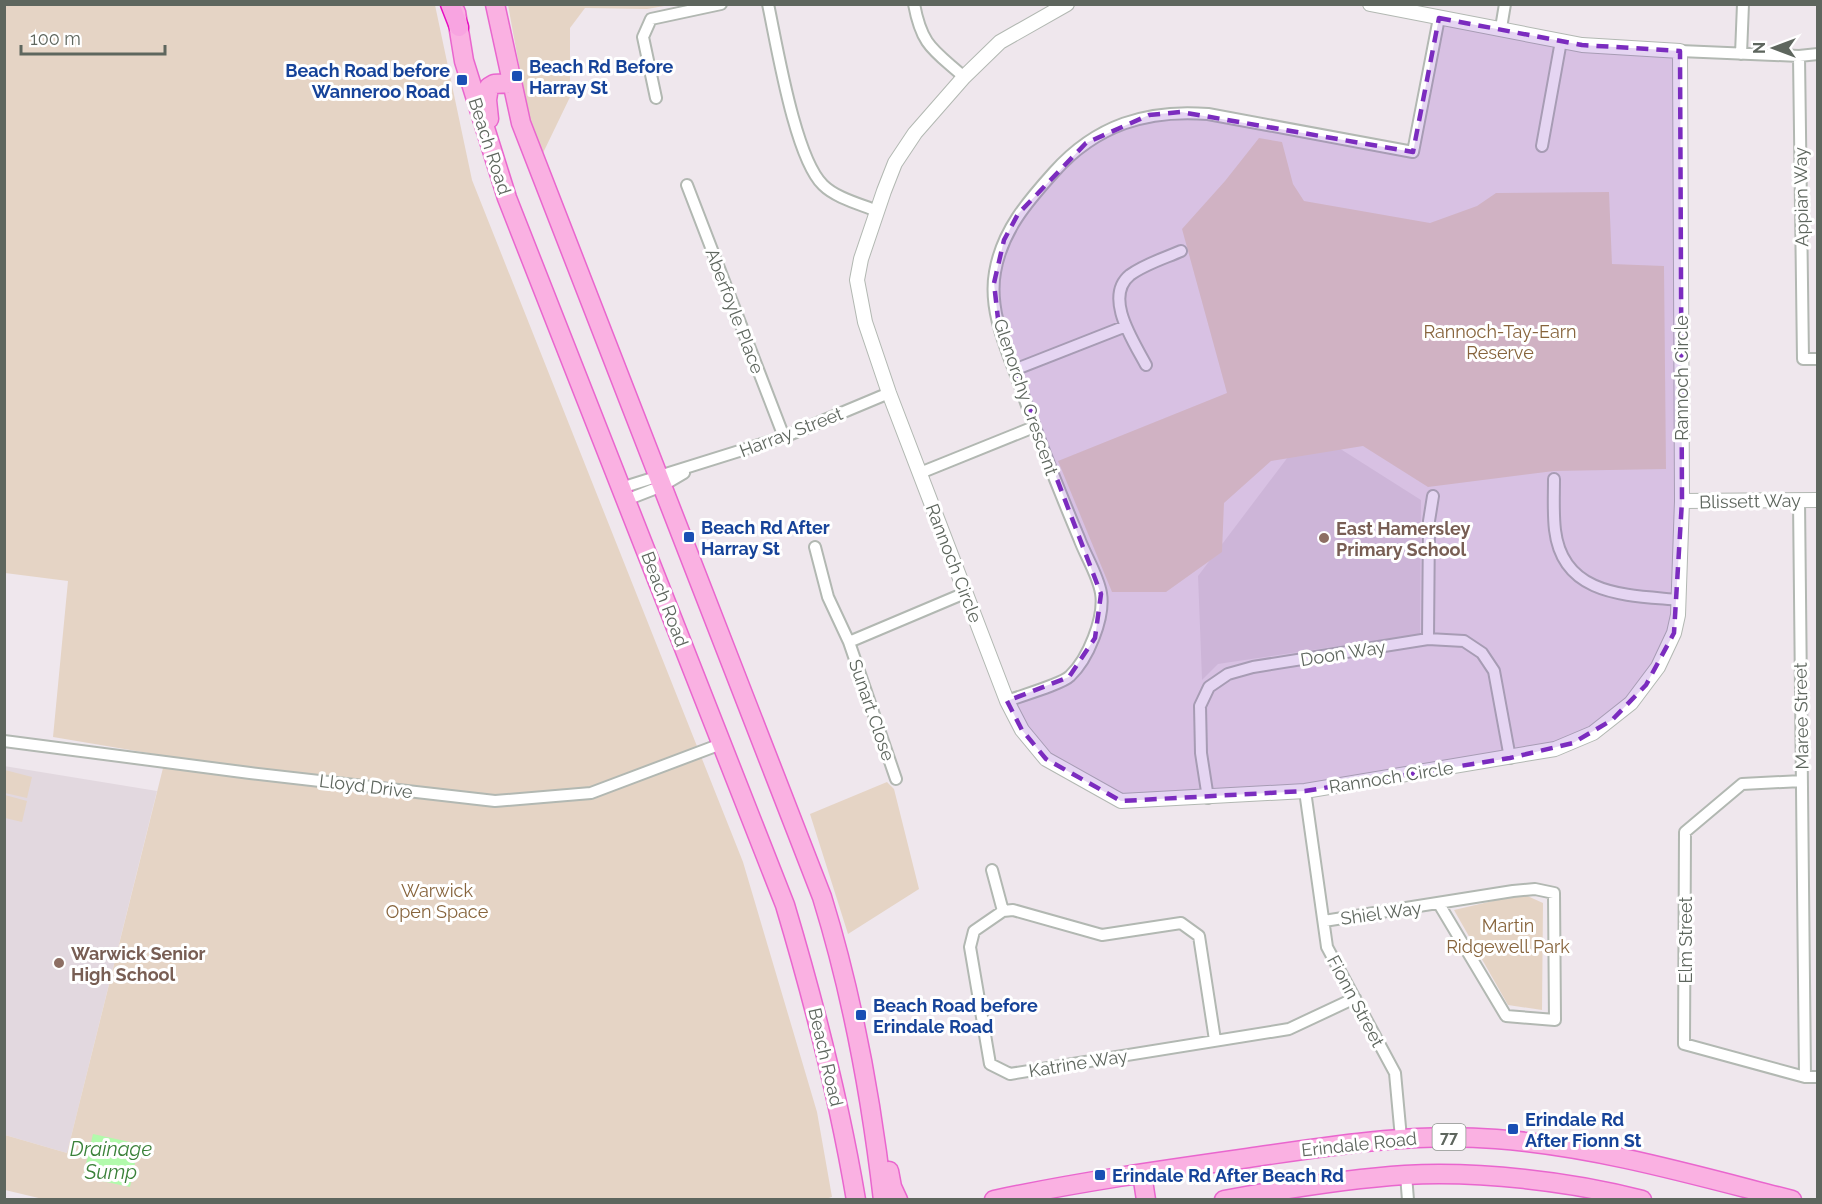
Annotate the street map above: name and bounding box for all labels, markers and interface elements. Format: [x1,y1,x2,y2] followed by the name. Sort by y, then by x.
[21,18,165,56] scale bar
[1744,18,1804,78] north arrow
[30,28,81,49] text: 100 m
[1750,42,1769,54] text: N
[529,56,674,98] place label: Beach Rd Before Harray St
[285,60,450,102] place label: Beach Road before Wanneroo Road
[510,69,524,83] marker: Beach Rd Before Harray St
[455,73,469,87] marker: Beach Road before Wanneroo Road
[464,95,516,197] street label: Beach Road
[1790,147,1812,247] street label: Appian Way
[702,246,769,377] street label: Aberfoyle Place
[1671,315,1692,441] street label: Rannoch Circle
[989,316,1063,478] street label: Glenorchy Crescent
[1423,321,1577,363] park label: Rannoch-Tay-Earn Reserve
[736,403,846,461] street label: Harray Street
[1699,490,1801,512] street label: Blissett Way
[922,501,986,626] street label: Rannoch Circle
[701,517,830,559] place label: Beach Rd After Harray St
[1336,518,1470,560] place label: East Hamersley Primary School
[682,530,696,544] marker: Beach Rd After Harray St
[1317,531,1331,545] marker: East Hamersley Primary School
[637,548,693,650] street label: Beach Road
[1299,636,1387,670] street label: Doon Way
[845,656,899,764] street label: Sunart Close
[1790,662,1812,770] street label: Maree Street
[1327,757,1455,797] street label: Rannoch Circle
[318,770,414,802] street label: Lloyd Drive
[386,880,489,922] park label: Warwick Open Space
[1339,897,1423,929] street label: Shiel Way
[1675,897,1696,983] street label: Elm Street
[1446,915,1570,957] park label: Martin Ridgewell Park
[71,943,206,985] place label: Warwick Senior High School
[1323,952,1389,1050] street label: Fionn Street
[52,956,66,970] marker: Warwick Senior High School
[873,995,1038,1037] place label: Beach Road before Erindale Road
[804,1006,848,1108] street label: Beach Road
[854,1008,868,1022] marker: Beach Road before Erindale Road
[1027,1045,1129,1081] street label: Katrine Way
[1525,1109,1642,1151] place label: Erindale Rd After Fionn St
[1506,1122,1520,1136] marker: Erindale Rd After Fionn St
[1432,1124,1466,1150] road number: 77
[1300,1128,1418,1160] street label: Erindale Road
[70,1137,152,1184] water label: Drainage Sump
[1112,1165,1344,1186] place label: Erindale Rd After Beach Rd
[1093,1168,1107,1182] marker: Erindale Rd After Beach Rd

